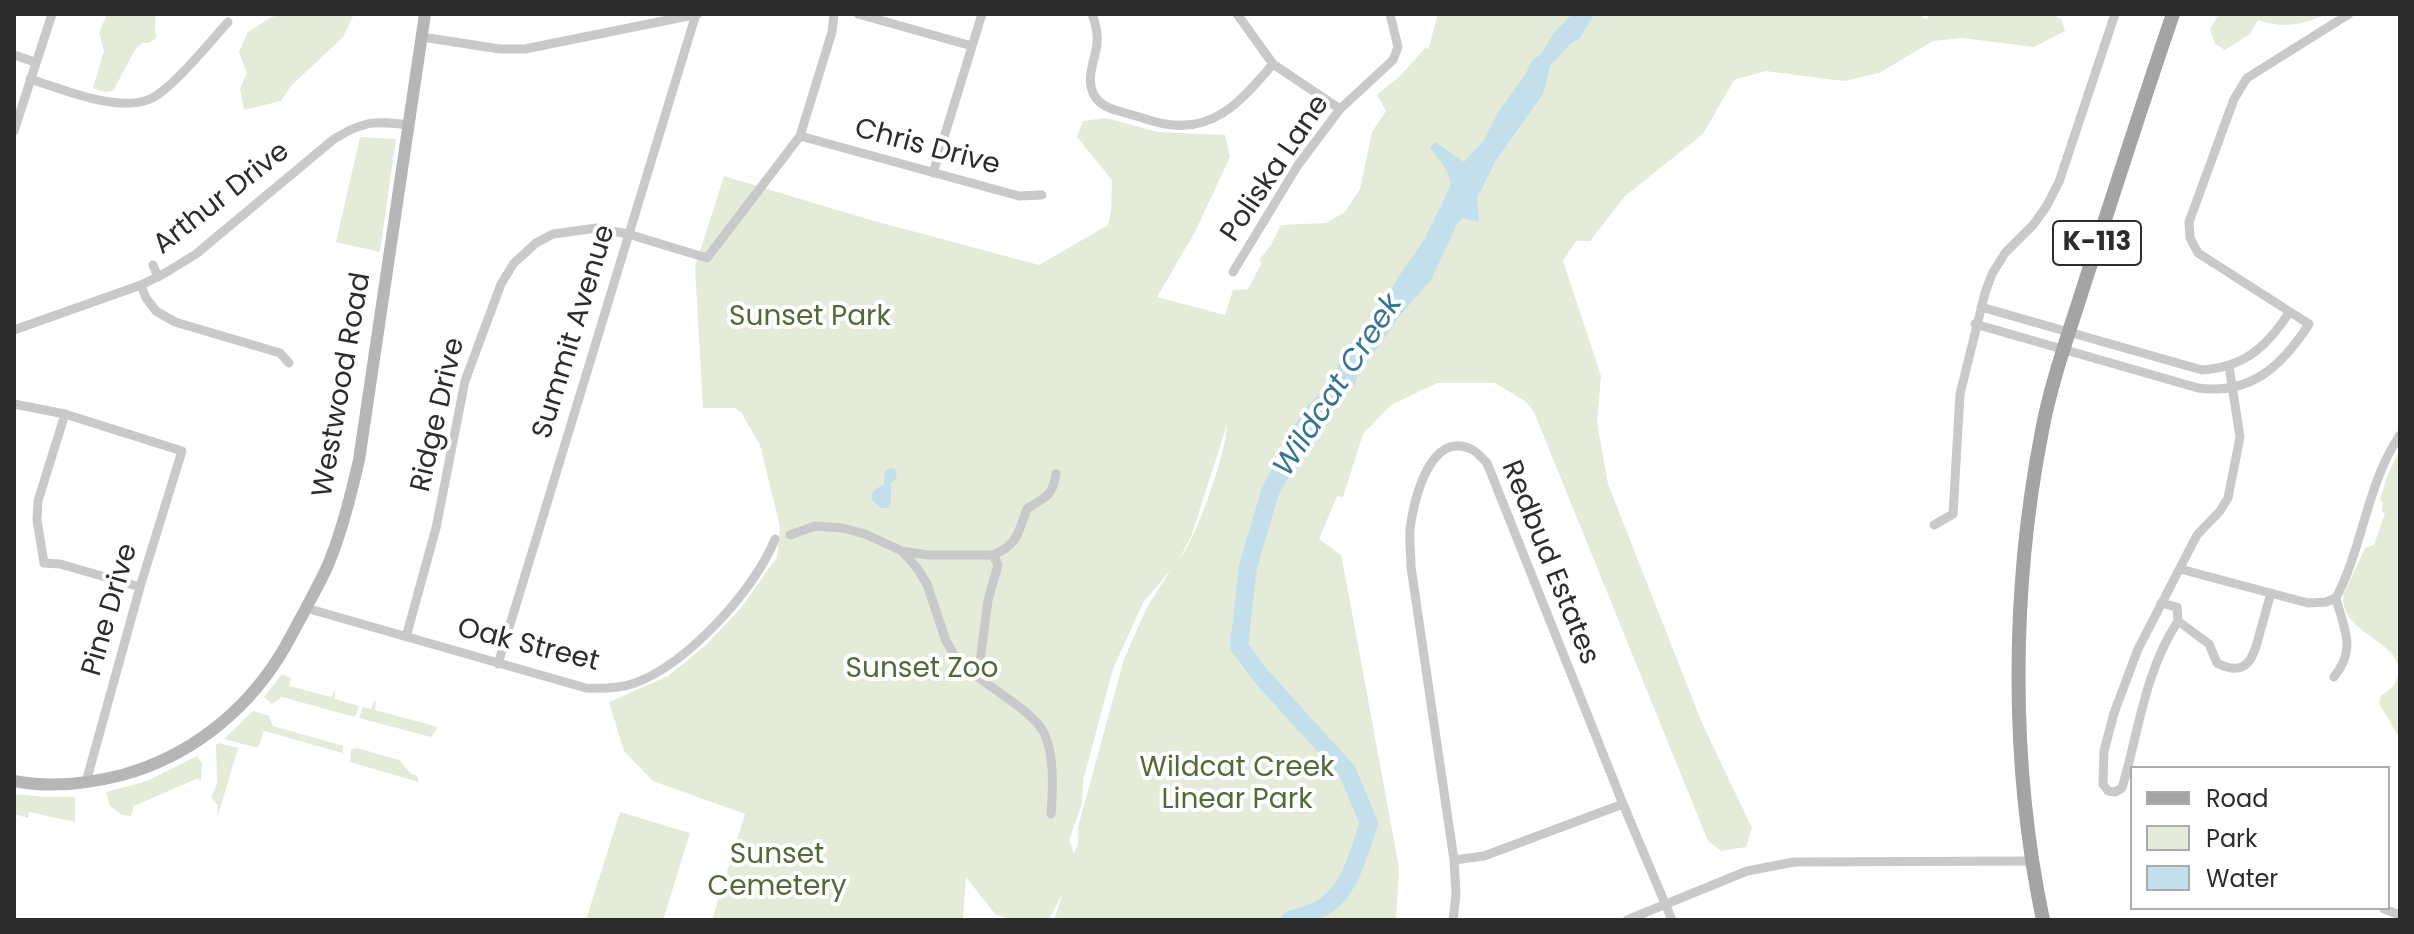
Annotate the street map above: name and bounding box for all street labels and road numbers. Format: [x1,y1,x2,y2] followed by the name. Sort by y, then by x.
[1215,89,1337,249] street label: Poliska Lane
[851,112,1003,184] street label: Chris Drive
[147,135,297,263] street label: Arthur Drive
[527,221,623,443] street label: Summit Avenue
[2053,221,2141,265] road number: K-113
[307,270,379,500] street label: Westwood Road
[405,335,473,495] street label: Ridge Drive
[1493,456,1605,670] street label: Redbud Estates
[76,540,146,680] street label: Pine Drive
[454,612,602,680] street label: Oak Street

